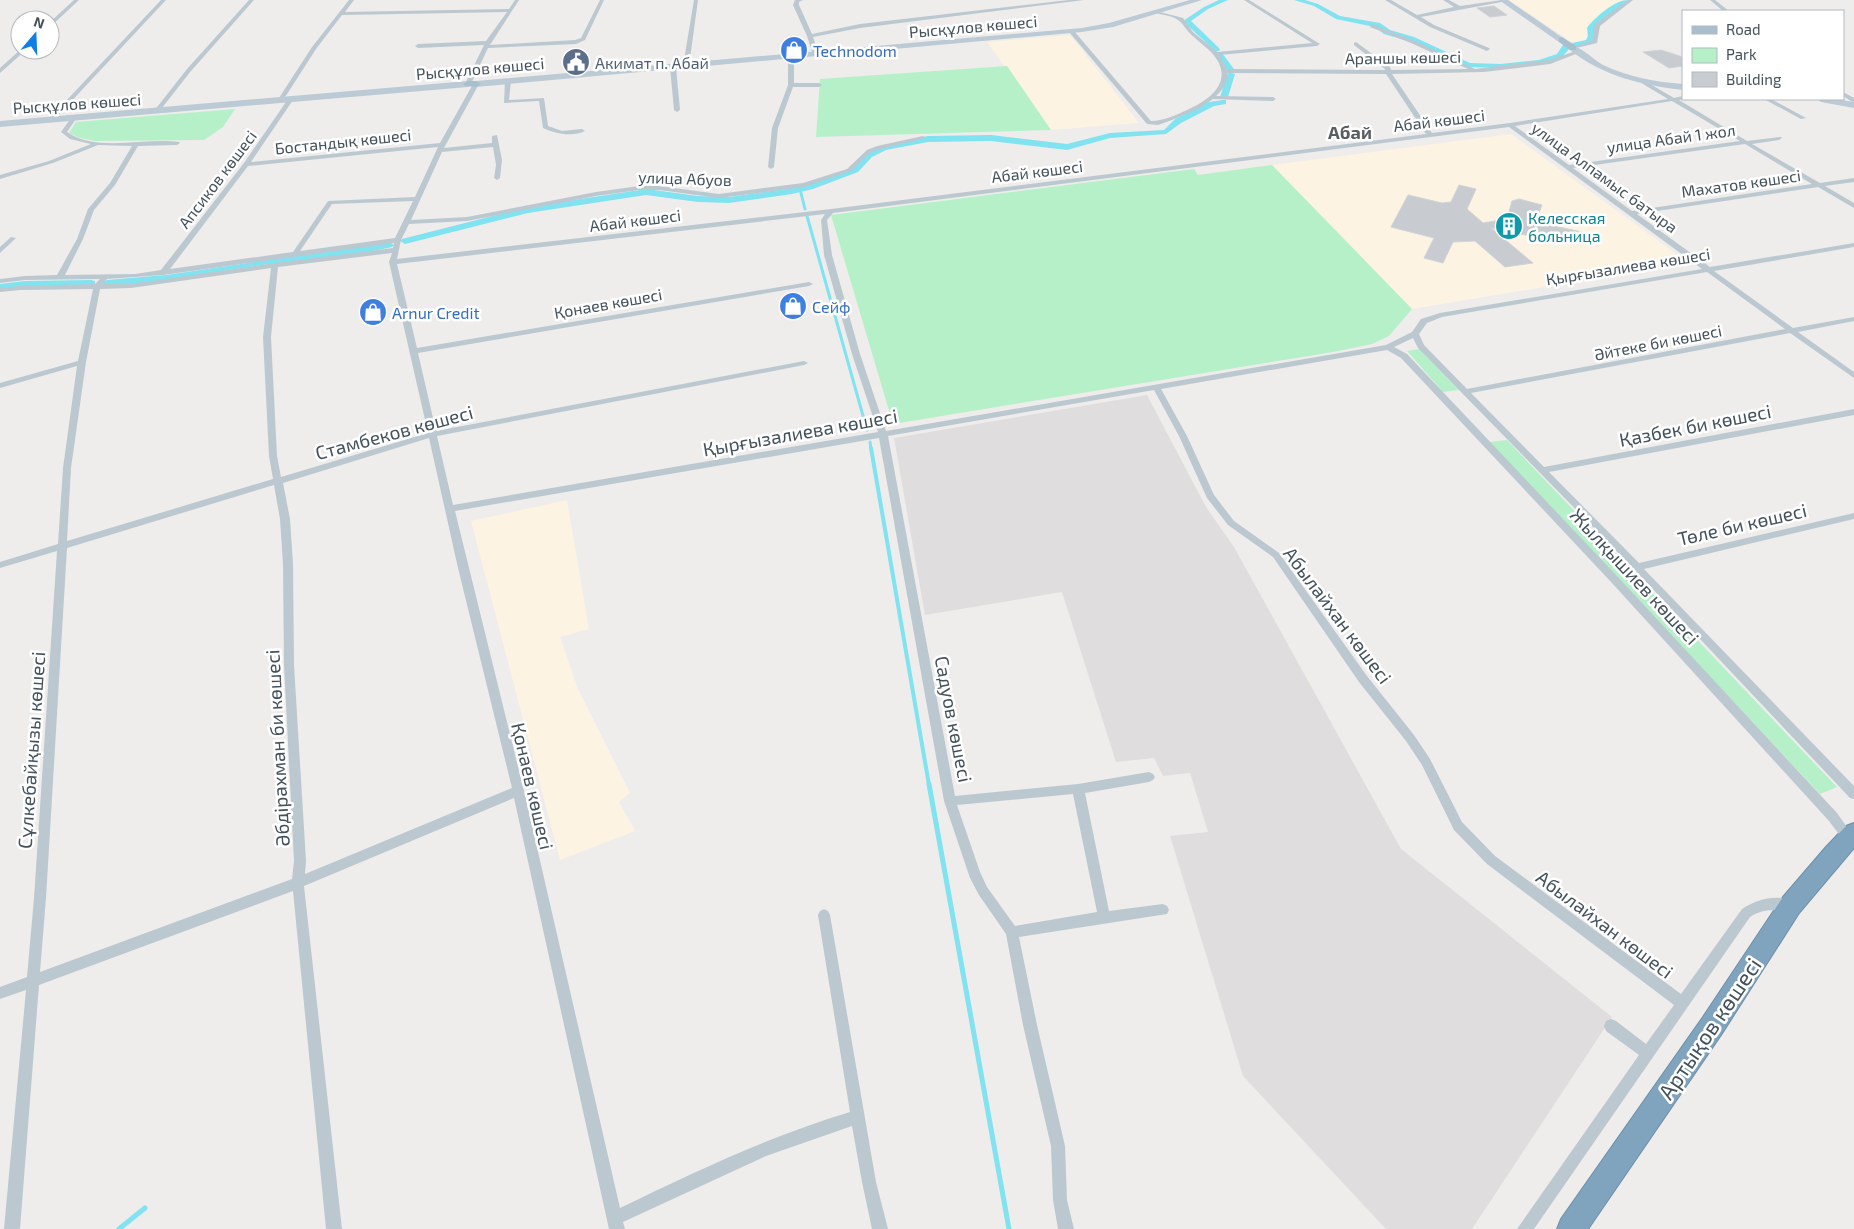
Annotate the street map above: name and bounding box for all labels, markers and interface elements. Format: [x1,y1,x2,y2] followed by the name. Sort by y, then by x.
[10,10,60,60] north arrow
[1682,10,1844,100] legend
[908,11,1038,41] street label: Рысқұлов көшесі
[32,13,47,32] text: N
[1726,20,1761,38] text: Road
[779,35,809,65] shop icon: Technodom
[813,41,897,60] place label: Technodom
[1726,45,1757,63] text: Park
[1345,46,1461,68] street label: Араншы көшесі
[561,47,591,77] public building icon: Акимат п. Абай
[415,53,545,83] street label: Рысқұлов көшесі
[595,53,709,72] place label: Акимат п. Абай
[1726,70,1782,88] text: Building
[12,89,142,117] street label: Рысқұлов көшесі
[1392,105,1486,135] street label: Абай көшесі
[1528,118,1682,237] street label: улица Алпамыс батыра
[1605,120,1737,157] street label: улица Абай 1 жол
[1328,121,1372,143] district label: Абай
[274,124,412,158] street label: Бостандық көшесі
[174,126,260,232] street label: Апсиков көшесі
[990,156,1084,186] street label: Абай көшесі
[1680,165,1802,201] street label: Махатов көшесі
[638,167,732,190] street label: улица Абуов
[588,205,682,235] street label: Абай көшесі
[1528,208,1605,245] place label: Келесская больница
[1494,211,1524,241] building icon: Келесская больница
[1545,244,1711,288] street label: Қырғызалиева көшесі
[552,284,664,322] street label: Қонаев көшесі
[778,291,808,321] shop icon: Сейф
[358,297,388,327] shop icon: Arnur Credit
[812,297,851,316] place label: Сейф
[392,303,480,322] place label: Arnur Credit
[1593,320,1723,364] street label: Әйтеке би көшесі
[1617,399,1773,451] street label: Қазбек би көшесі
[313,400,475,464] street label: Стамбеков көшесі
[701,404,899,460] street label: Қырғызалиева көшесі
[1675,498,1809,550] street label: Төле би көшесі
[1566,503,1704,649] street label: Жылқышиев көшесі
[1279,542,1397,688] street label: Абылайхан көшесі
[260,649,294,847] street label: Әбдірахман би көшесі
[13,651,49,849] street label: Сұлкебайқызы көшесі
[929,654,978,784] street label: Садуов көшесі
[507,720,559,852] street label: Қонаев көшесі
[1532,865,1678,983] street label: Абылайхан көшесі
[1652,952,1766,1104] street label: Артықов көшесі

